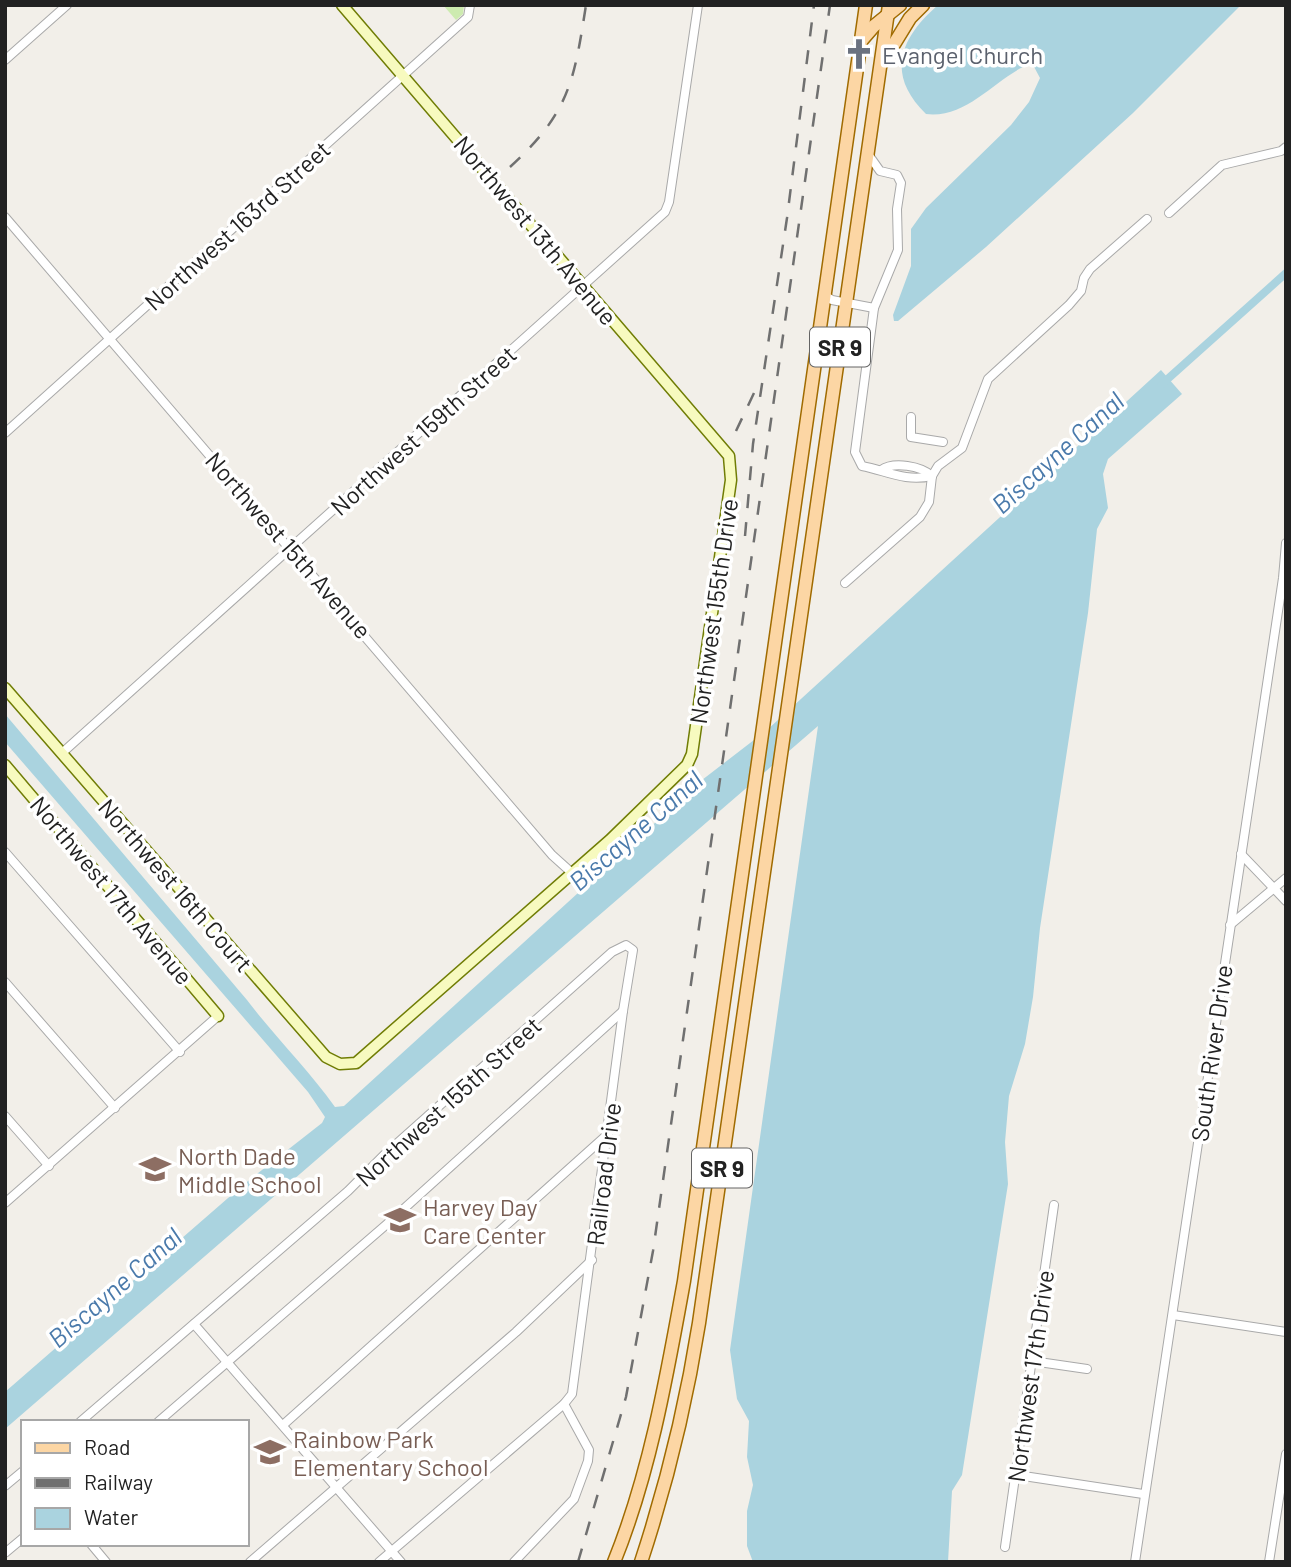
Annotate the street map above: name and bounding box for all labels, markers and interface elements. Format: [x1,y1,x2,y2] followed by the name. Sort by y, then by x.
[842,37,876,71] church icon: Evangel Church
[882,40,1043,69] place label: Evangel Church
[448,130,624,330] street label: Northwest 13th Avenue
[138,134,336,316] street label: Northwest 163rd Street
[810,328,870,366] road number: SR 9
[324,339,522,521] street label: Northwest 159th Street
[985,385,1129,519] water label: Biscayne Canal
[200,446,378,644] street label: Northwest 15th Avenue
[683,496,743,726] street label: Northwest 155th Drive
[562,763,708,896] water label: Biscayne Canal
[25,790,199,990] street label: Northwest 17th Avenue
[93,793,259,977] street label: Northwest 16th Court
[1184,963,1238,1143] street label: South River Drive
[349,1010,547,1192] street label: Northwest 155th Street
[580,1101,626,1247] street label: Railroad Drive
[178,1141,322,1198] place label: North Dade Middle School
[692,1148,752,1188] road number: SR 9
[138,1152,172,1186] school or university icon: North Dade Middle School
[423,1192,546,1249] place label: Harvey Day Care Center
[383,1203,417,1237] school or university icon: Harvey Day Care Center
[41,1220,187,1353] water label: Biscayne Canal
[1001,1268,1059,1484] street label: Northwest 17th Drive
[21,1420,248,1546] legend
[293,1424,488,1481] place label: Rainbow Park Elementary School
[84,1434,130,1459] text: Road
[253,1435,287,1469] school or university icon: Rainbow Park Elementary School
[84,1469,153,1494] text: Railway
[84,1504,139,1529] text: Water

